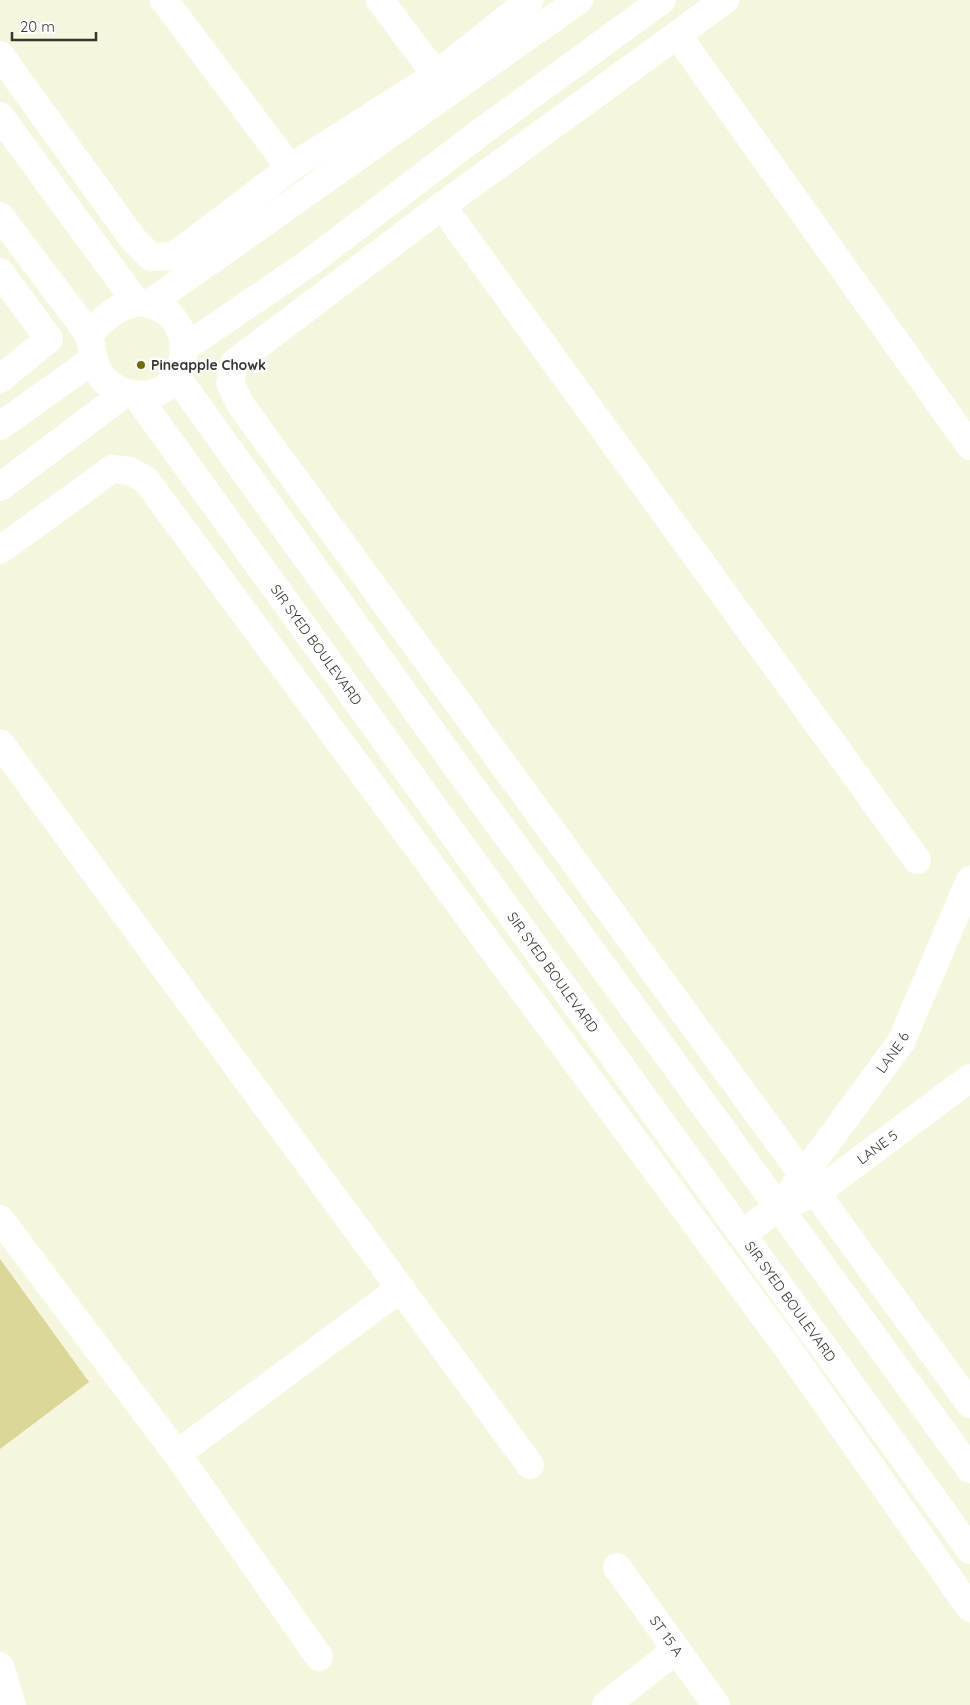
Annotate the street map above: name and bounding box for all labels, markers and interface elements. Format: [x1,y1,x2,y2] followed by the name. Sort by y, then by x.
[12,10,96,42] scale bar
[20,17,55,36] text: 20 m
[151,356,266,374] place label: Pineapple Chowk
[135,359,147,371] marker: Pineapple Chowk
[267,581,366,709] street label: SIR SYED BOULEVARD
[503,908,602,1036] street label: SIR SYED BOULEVARD
[872,1029,913,1077] street label: LANE 6
[853,1126,901,1168] street label: LANE 5
[741,1238,840,1365] street label: SIR SYED BOULEVARD
[646,1612,687,1660] street label: ST 15 A

